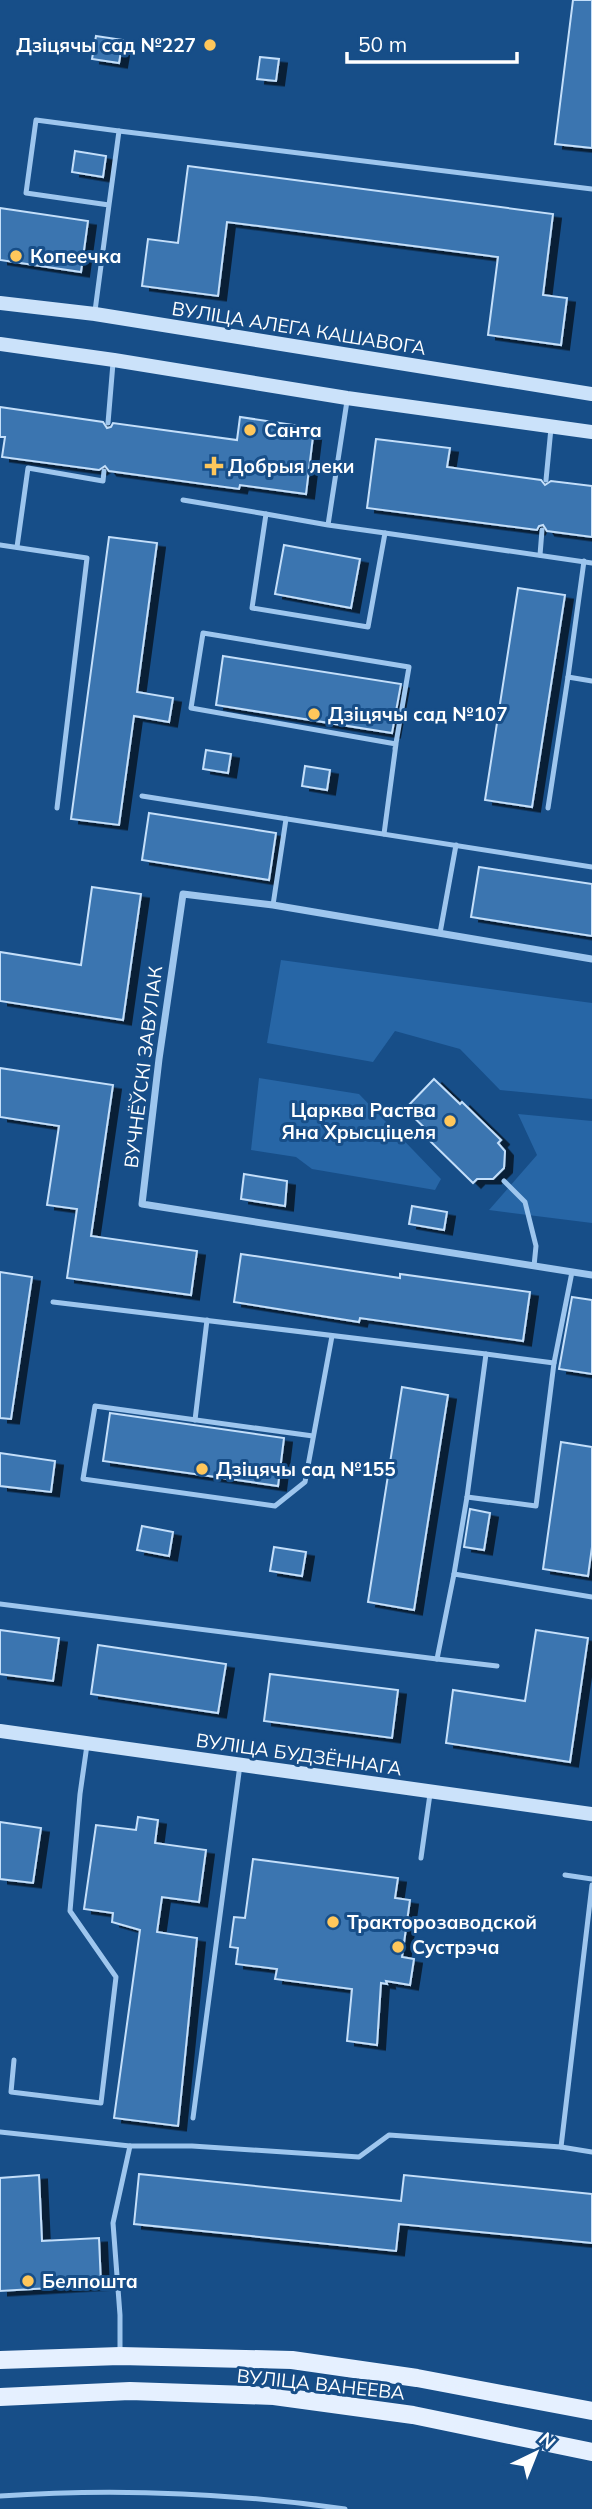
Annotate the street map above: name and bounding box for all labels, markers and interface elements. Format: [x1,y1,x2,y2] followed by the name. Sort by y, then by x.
[347,21,517,65] scale bar
[358,31,407,57] text: 50 m
[16,33,196,57] place label: Дзіцячы сад №227
[202,37,218,53] marker: Дзіцячы сад №227
[30,244,122,268] place label: Копеечка
[8,248,24,264] marker: Копеечка
[170,296,428,360] street label: ВУЛІЦА АЛЕГА КАШАВОГА
[264,418,322,442] place label: Санта
[242,422,258,438] marker: Санта
[228,454,355,478] place label: Добрыя леки
[206,458,222,474] marker: Добрыя леки
[328,702,508,726] place label: Дзіцячы сад №107
[306,706,322,722] marker: Дзіцячы сад №107
[119,964,167,1169] street label: ВУЧНЁЎСКІ ЗАВУЛАК
[282,1098,436,1144] place label: Царква Раства Яна Хрысціцеля
[442,1113,458,1129] marker: Царква Раства Яна Хрысціцеля
[216,1457,396,1481] place label: Дзіцячы сад №155
[194,1461,210,1477] marker: Дзіцячы сад №155
[195,1728,403,1780] street label: ВУЛІЦА БУДЗЁННАГА
[347,1910,537,1934] place label: Тракторозаводской
[325,1914,341,1930] marker: Тракторозаводской
[412,1935,500,1959] place label: Сустрэча
[390,1939,406,1955] marker: Сустрэча
[42,2269,138,2293] place label: Белпошта
[20,2273,36,2289] marker: Белпошта
[236,2363,406,2405] street label: ВУЛІЦА ВАНЕЕВА
[501,2418,571,2488] north arrow
[534,2427,561,2454] text: N

